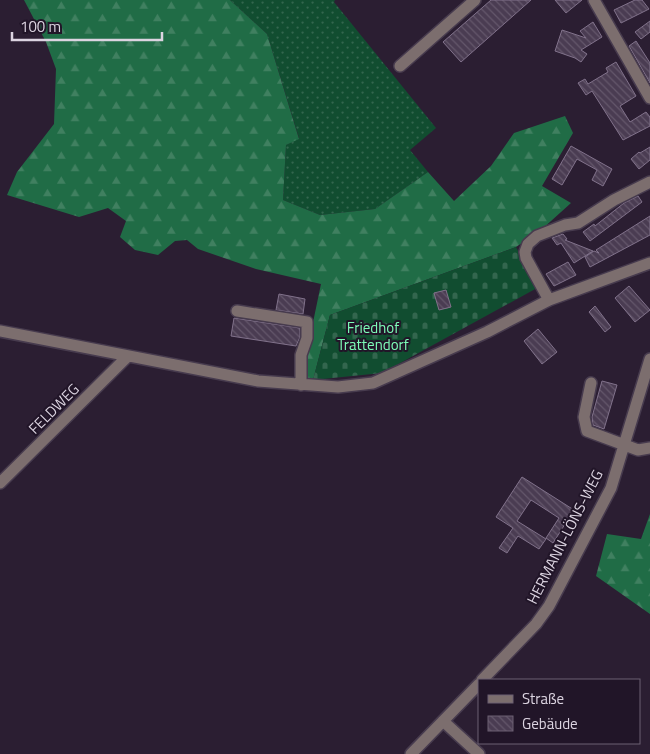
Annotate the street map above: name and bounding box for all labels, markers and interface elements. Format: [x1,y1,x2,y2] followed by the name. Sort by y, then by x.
[12,10,162,42] scale bar
[20,15,61,38] text: 100 m
[337,316,409,356] park label: Friedhof Trattendorf
[23,378,84,439] street label: FELDWEG
[521,466,608,608] street label: HERMANN-LÖNS-WEG
[478,679,640,744] legend
[522,687,564,710] text: Straße
[522,712,578,735] text: Gebäude

